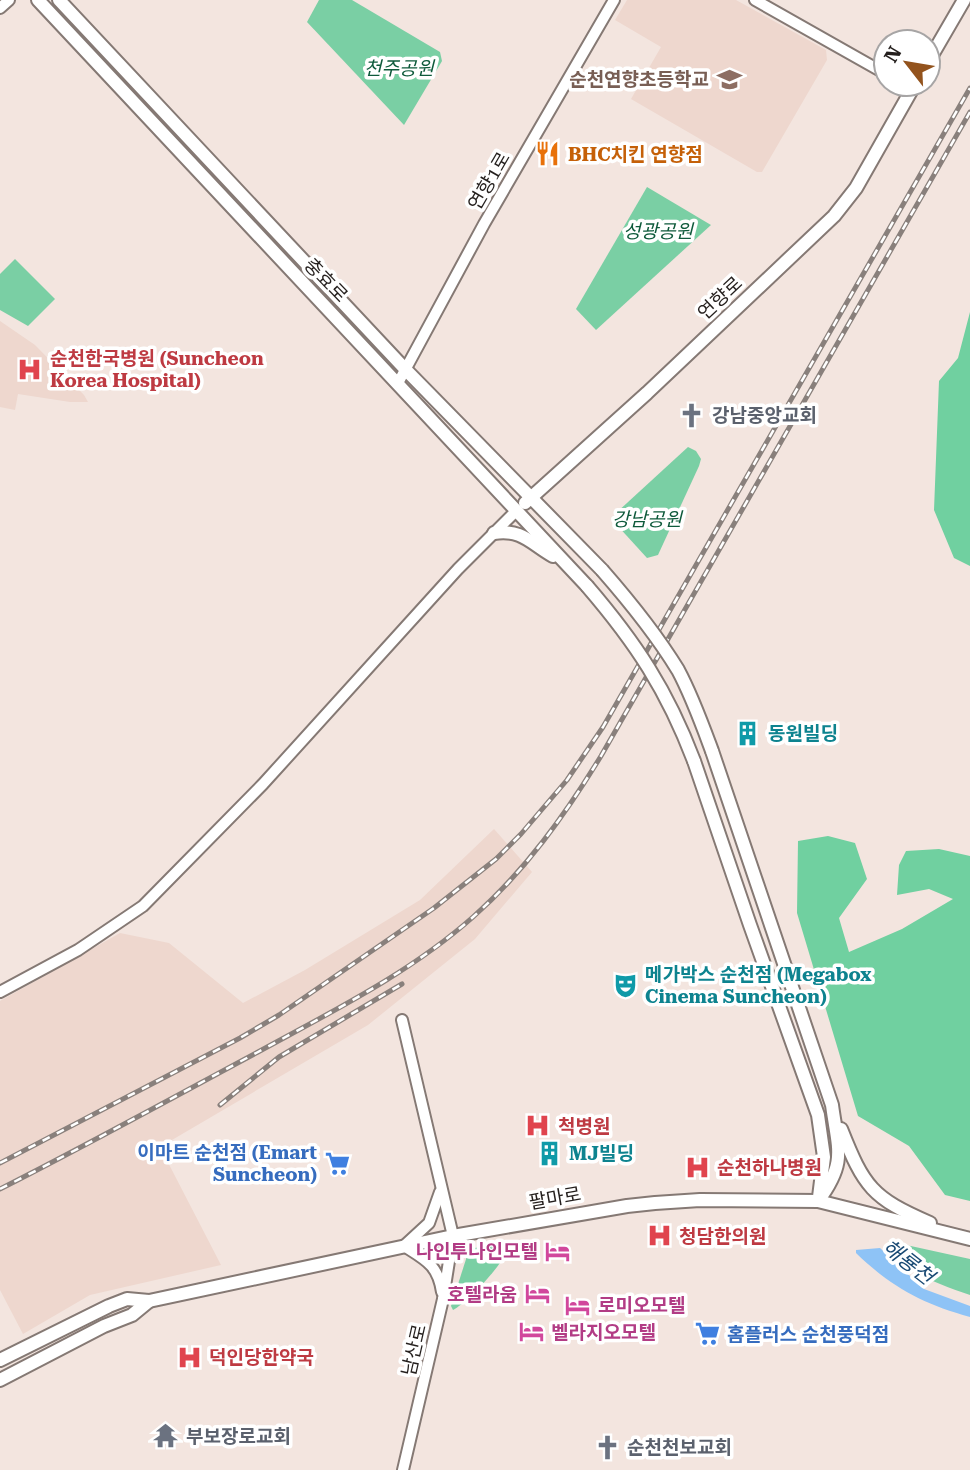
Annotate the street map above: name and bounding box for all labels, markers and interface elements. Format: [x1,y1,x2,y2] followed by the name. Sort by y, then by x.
[872,28,942,98] north arrow
[879,42,907,67] text: N
[364,57,435,80] park label: 천주공원
[715,65,743,93] school or university icon: 순천연향초등학교
[569,68,709,91] place label: 순천연향초등학교
[534,140,562,168] restaurant icon: BHC치킨 연향점
[568,143,703,166] place label: BHC치킨 연향점
[463,148,515,214] street label: 연향1로
[623,220,694,243] park label: 성광공원
[300,253,352,307] street label: 충효로
[693,272,747,324] street label: 연향로
[50,347,264,392] place label: 순천한국병원 (Suncheon Korea Hospital)
[16,355,44,383] hospital icon: 순천한국병원 (Suncheon Korea Hospital)
[678,401,706,429] church icon: 강남중앙교회
[712,404,817,427] place label: 강남중앙교회
[612,508,683,531] park label: 강남공원
[734,719,762,747] building icon: 동원빌딩
[768,722,838,745] place label: 동원빌딩
[645,963,872,1008] place label: 메가박스 순천점 (Megabox Cinema Suncheon)
[611,971,639,999] theatre icon: 메가박스 순천점 (Megabox Cinema Suncheon)
[524,1112,552,1140] hospital icon: 척병원
[558,1115,610,1138] place label: 척병원
[535,1139,563,1167] building icon: MJ빌딩
[137,1141,317,1186] place label: 이마트 순천점 (Emart Suncheon)
[569,1142,634,1165] place label: MJ빌딩
[323,1149,351,1177] supermarket icon: 이마트 순천점 (Emart Suncheon)
[683,1153,711,1181] hospital icon: 순천하나병원
[717,1156,822,1179] place label: 순천하나병원
[527,1182,583,1214] street label: 팔마로
[645,1222,673,1250] hospital icon: 청담한의원
[679,1225,766,1248] place label: 청담한의원
[878,1235,940,1291] water label: 해룡천
[544,1237,572,1265] hotel icon: 나인투나인모텔
[416,1240,538,1263] place label: 나인투나인모텔
[523,1280,551,1308] hotel icon: 호텔라움
[447,1283,517,1306] place label: 호텔라움
[564,1291,592,1319] hotel icon: 로미오모텔
[598,1294,685,1317] place label: 로미오모텔
[517,1318,545,1346] hotel icon: 벨라지오모텔
[693,1320,721,1348] supermarket icon: 홈플러스 순천풍덕점
[551,1321,656,1344] place label: 벨라지오모텔
[397,1322,431,1378] street label: 남산로
[727,1323,889,1346] place label: 홈플러스 순천풍덕점
[175,1343,203,1371] hospital icon: 덕인당한약국
[209,1346,314,1369] place label: 덕인당한약국
[152,1422,180,1450] temple icon: 부보장로교회
[186,1425,291,1448] place label: 부보장로교회
[593,1433,621,1461] church icon: 순천천보교회
[627,1436,732,1459] place label: 순천천보교회

